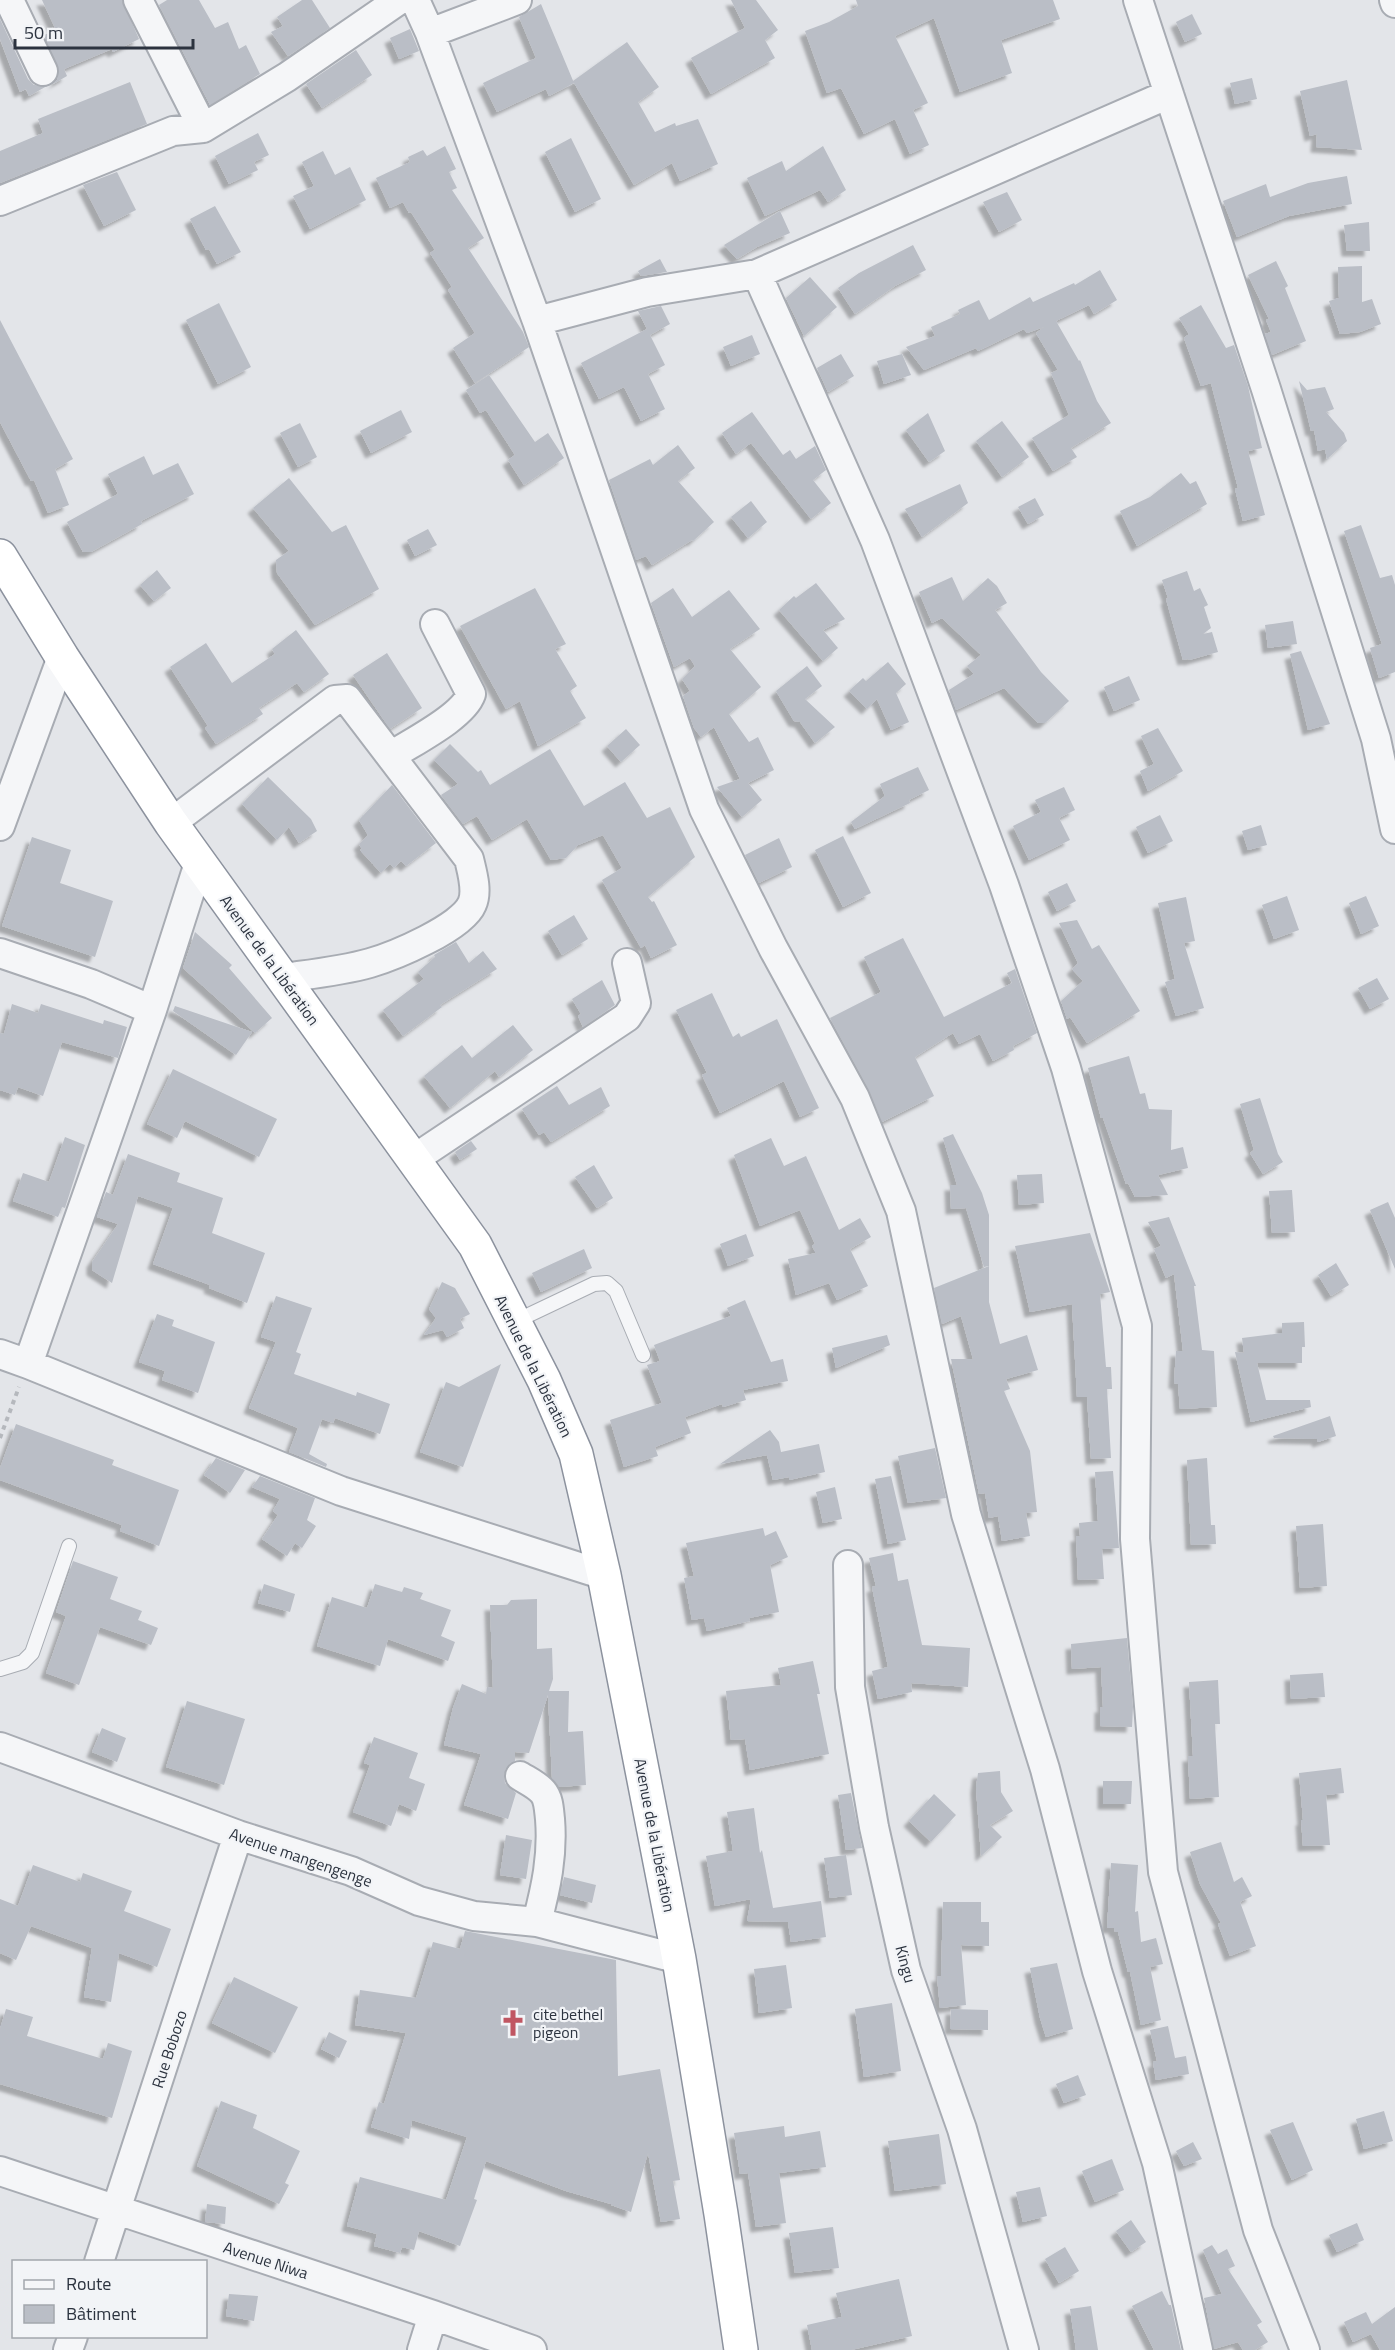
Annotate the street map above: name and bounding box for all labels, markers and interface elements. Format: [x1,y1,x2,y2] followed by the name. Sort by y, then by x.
[15,12,194,50] scale bar
[24,19,63,46] text: 50 m
[214,890,326,1030] street label: Avenue de la Libération
[489,1291,579,1441] street label: Avenue de la Libération
[628,1756,682,1914] street label: Avenue de la Libération
[226,1821,376,1893] street label: Avenue mangengenge
[890,1943,922,1985] street label: Kingu
[533,2002,603,2044] place label: cite bethel pigeon
[145,2007,193,2091] street label: Rue Bobozo
[498,2008,528,2038] church icon: cite bethel pigeon
[220,2235,312,2285] street label: Avenue Niwa
[12,2260,207,2338] legend
[66,2270,111,2297] text: Route
[66,2300,137,2327] text: Bâtiment

